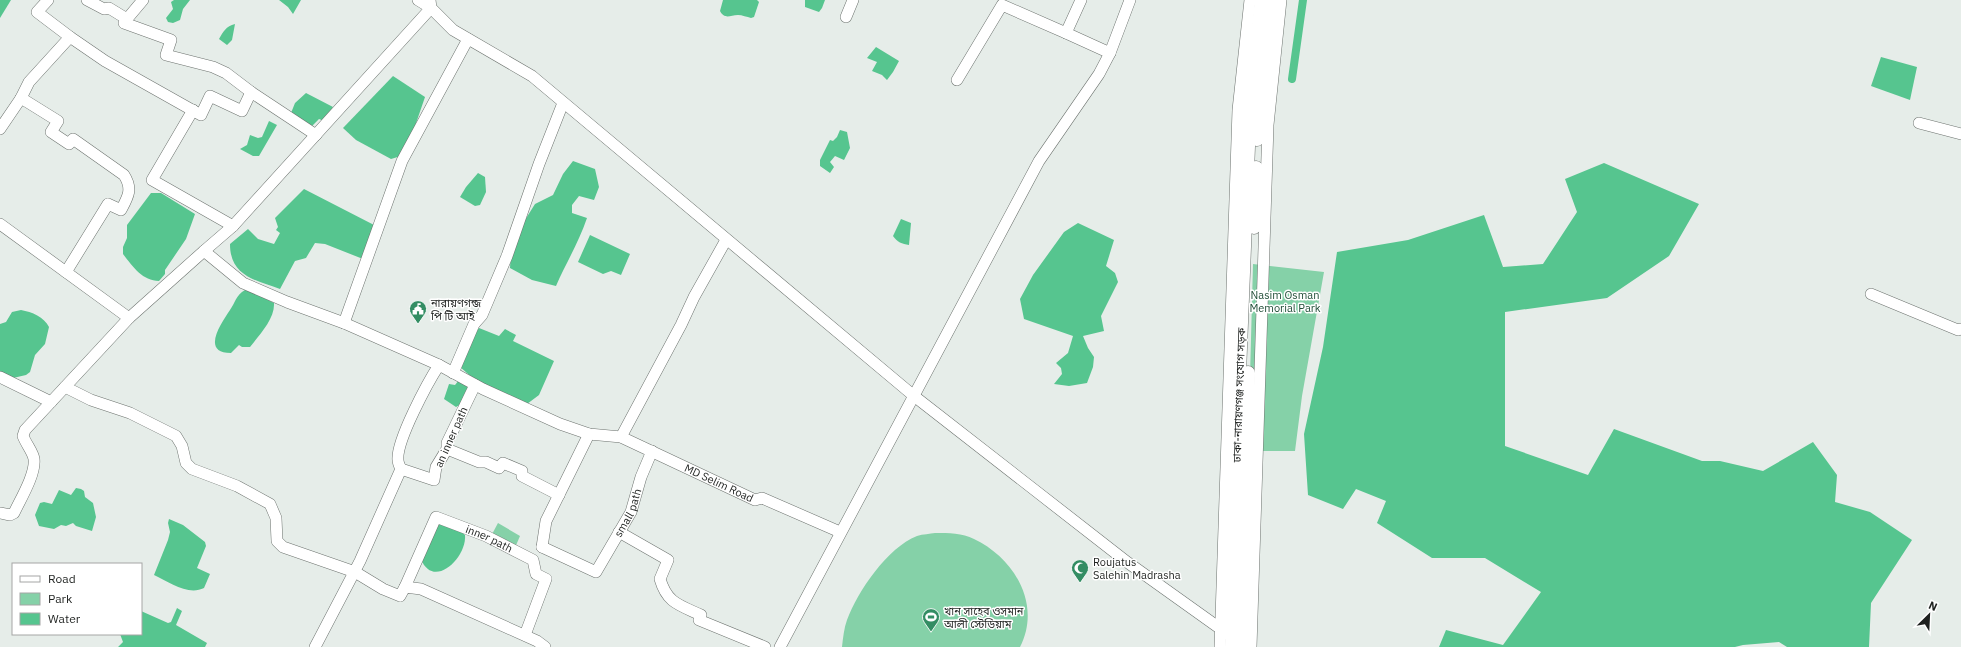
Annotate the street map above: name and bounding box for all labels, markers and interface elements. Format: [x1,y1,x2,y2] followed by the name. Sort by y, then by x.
[1249,288,1321,315] park label: Nasim Osman Memorial Park
[430,296,482,323] place label: নারায়ণগন্জ পি টি আই
[408,299,428,324] public building icon: নারায়ণগন্জ পি টি আই
[1230,327,1248,464] street label: ঢাকা-নারায়ণগঞ্জ সংযোগ সড়ক
[431,404,471,470] street label: an inner path
[682,461,756,505] street label: MD Selim Road
[611,487,644,540] street label: small path
[464,522,515,555] street label: inner path
[1093,555,1181,582] place label: Roujatus Salehin Madrasha
[1070,558,1090,583] mosque icon: Roujatus Salehin Madrasha
[12,563,142,635] legend
[48,571,76,586] text: Road
[48,591,73,606] text: Park
[1909,595,1949,635] north arrow
[1927,598,1940,614] text: N
[943,604,1024,631] place label: খান সাহেব ওসমান আলী স্টেডিয়াম
[921,607,941,632] sports icon: খান সাহেব ওসমান আলী স্টেডিয়াম
[48,611,81,626] text: Water

